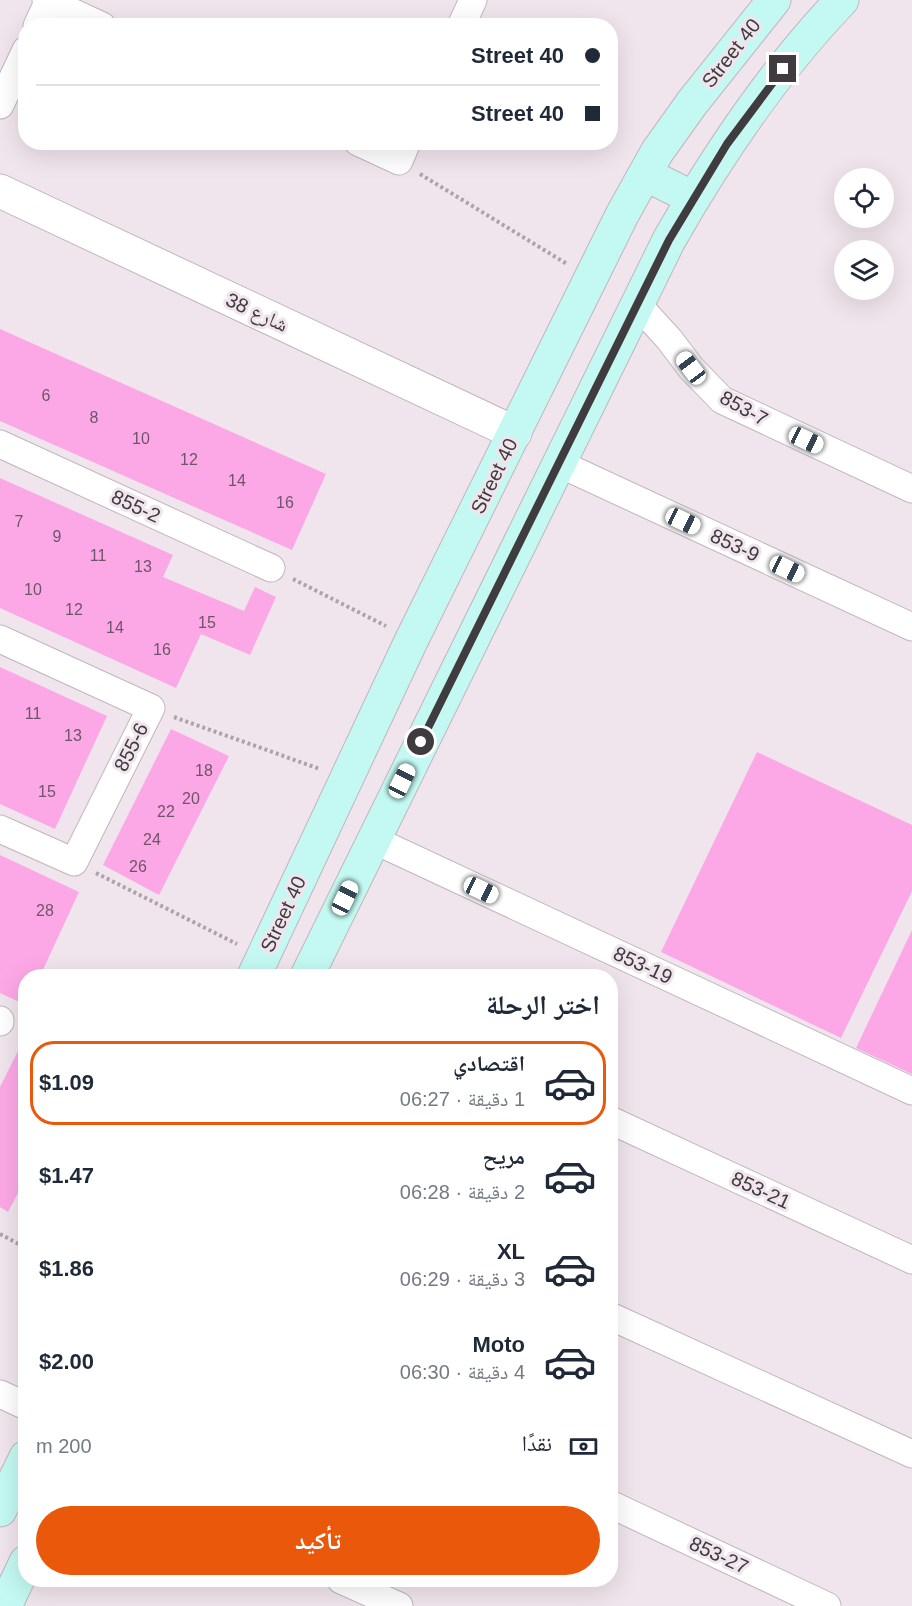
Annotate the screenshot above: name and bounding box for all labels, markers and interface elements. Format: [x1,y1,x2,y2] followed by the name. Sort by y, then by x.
[697,14,765,92] street label: Street 40
[471,43,564,68] text: Street 40
[769,55,796,82] route end
[471,101,564,126] text: Street 40
[834,168,894,300] map controls
[834,168,894,228] button: locate
[834,240,894,300] button: layers
[222,288,291,338] street label: شارع 38
[673,348,709,388] car
[716,386,772,430] street label: 853-7
[42,387,51,404] house number: 6
[90,409,99,426] house number: 8
[786,424,826,456] car
[132,430,150,447] house number: 10
[466,435,522,517] street label: Street 40
[180,451,198,468] house number: 12
[228,472,246,489] house number: 14
[108,485,164,527] street label: 855-2
[276,494,294,511] house number: 16
[663,505,703,537] car
[15,513,24,530] house number: 7
[707,524,763,566] street label: 853-9
[53,528,62,545] house number: 9
[90,547,106,564] house number: 11
[767,553,807,585] car
[134,558,152,575] house number: 13
[24,581,42,598] house number: 10
[65,601,83,618] house number: 12
[198,614,216,631] house number: 15
[106,619,124,636] house number: 14
[153,641,171,658] house number: 16
[25,705,41,722] house number: 11
[110,719,152,775] street label: 855-6
[64,727,82,744] house number: 13
[407,728,434,755] route start
[386,761,418,801] car
[195,762,213,779] house number: 18
[38,783,56,800] house number: 15
[182,790,200,807] house number: 20
[157,803,175,820] house number: 22
[143,831,161,848] house number: 24
[129,858,147,875] house number: 26
[256,873,310,955] street label: Street 40
[461,874,501,906] car
[329,878,361,918] car
[36,902,54,919] house number: 28
[610,942,676,988] street label: 853-19
[486,990,600,1020] text: اختر الرحلة
[453,1051,525,1076] text: اقتصادي
[543,1056,597,1110] icon: car
[39,1070,94,1095] text: $1.09
[400,1088,525,1110] text: 1 دقيقة · 06:27
[482,1144,525,1169] text: مريح
[543,1149,597,1203] icon: car
[39,1163,94,1188] text: $1.47
[728,1167,794,1213] street label: 853-21
[400,1181,525,1203] text: 2 دقيقة · 06:28
[497,1239,525,1264] text: XL
[543,1242,597,1296] icon: car
[39,1256,94,1281] text: $1.86
[400,1268,525,1290] text: 3 دقيقة · 06:29
[472,1332,525,1357] text: Moto
[543,1335,597,1389] icon: car
[39,1349,94,1374] text: $2.00
[400,1361,525,1383] text: 4 دقيقة · 06:30
[567,1430,600,1463] icon: cash
[522,1431,552,1456] text: نقدًا
[36,1435,92,1457] text: 200 m
[36,1506,600,1575] button: تأكيد
[686,1532,752,1578] street label: 853-27

